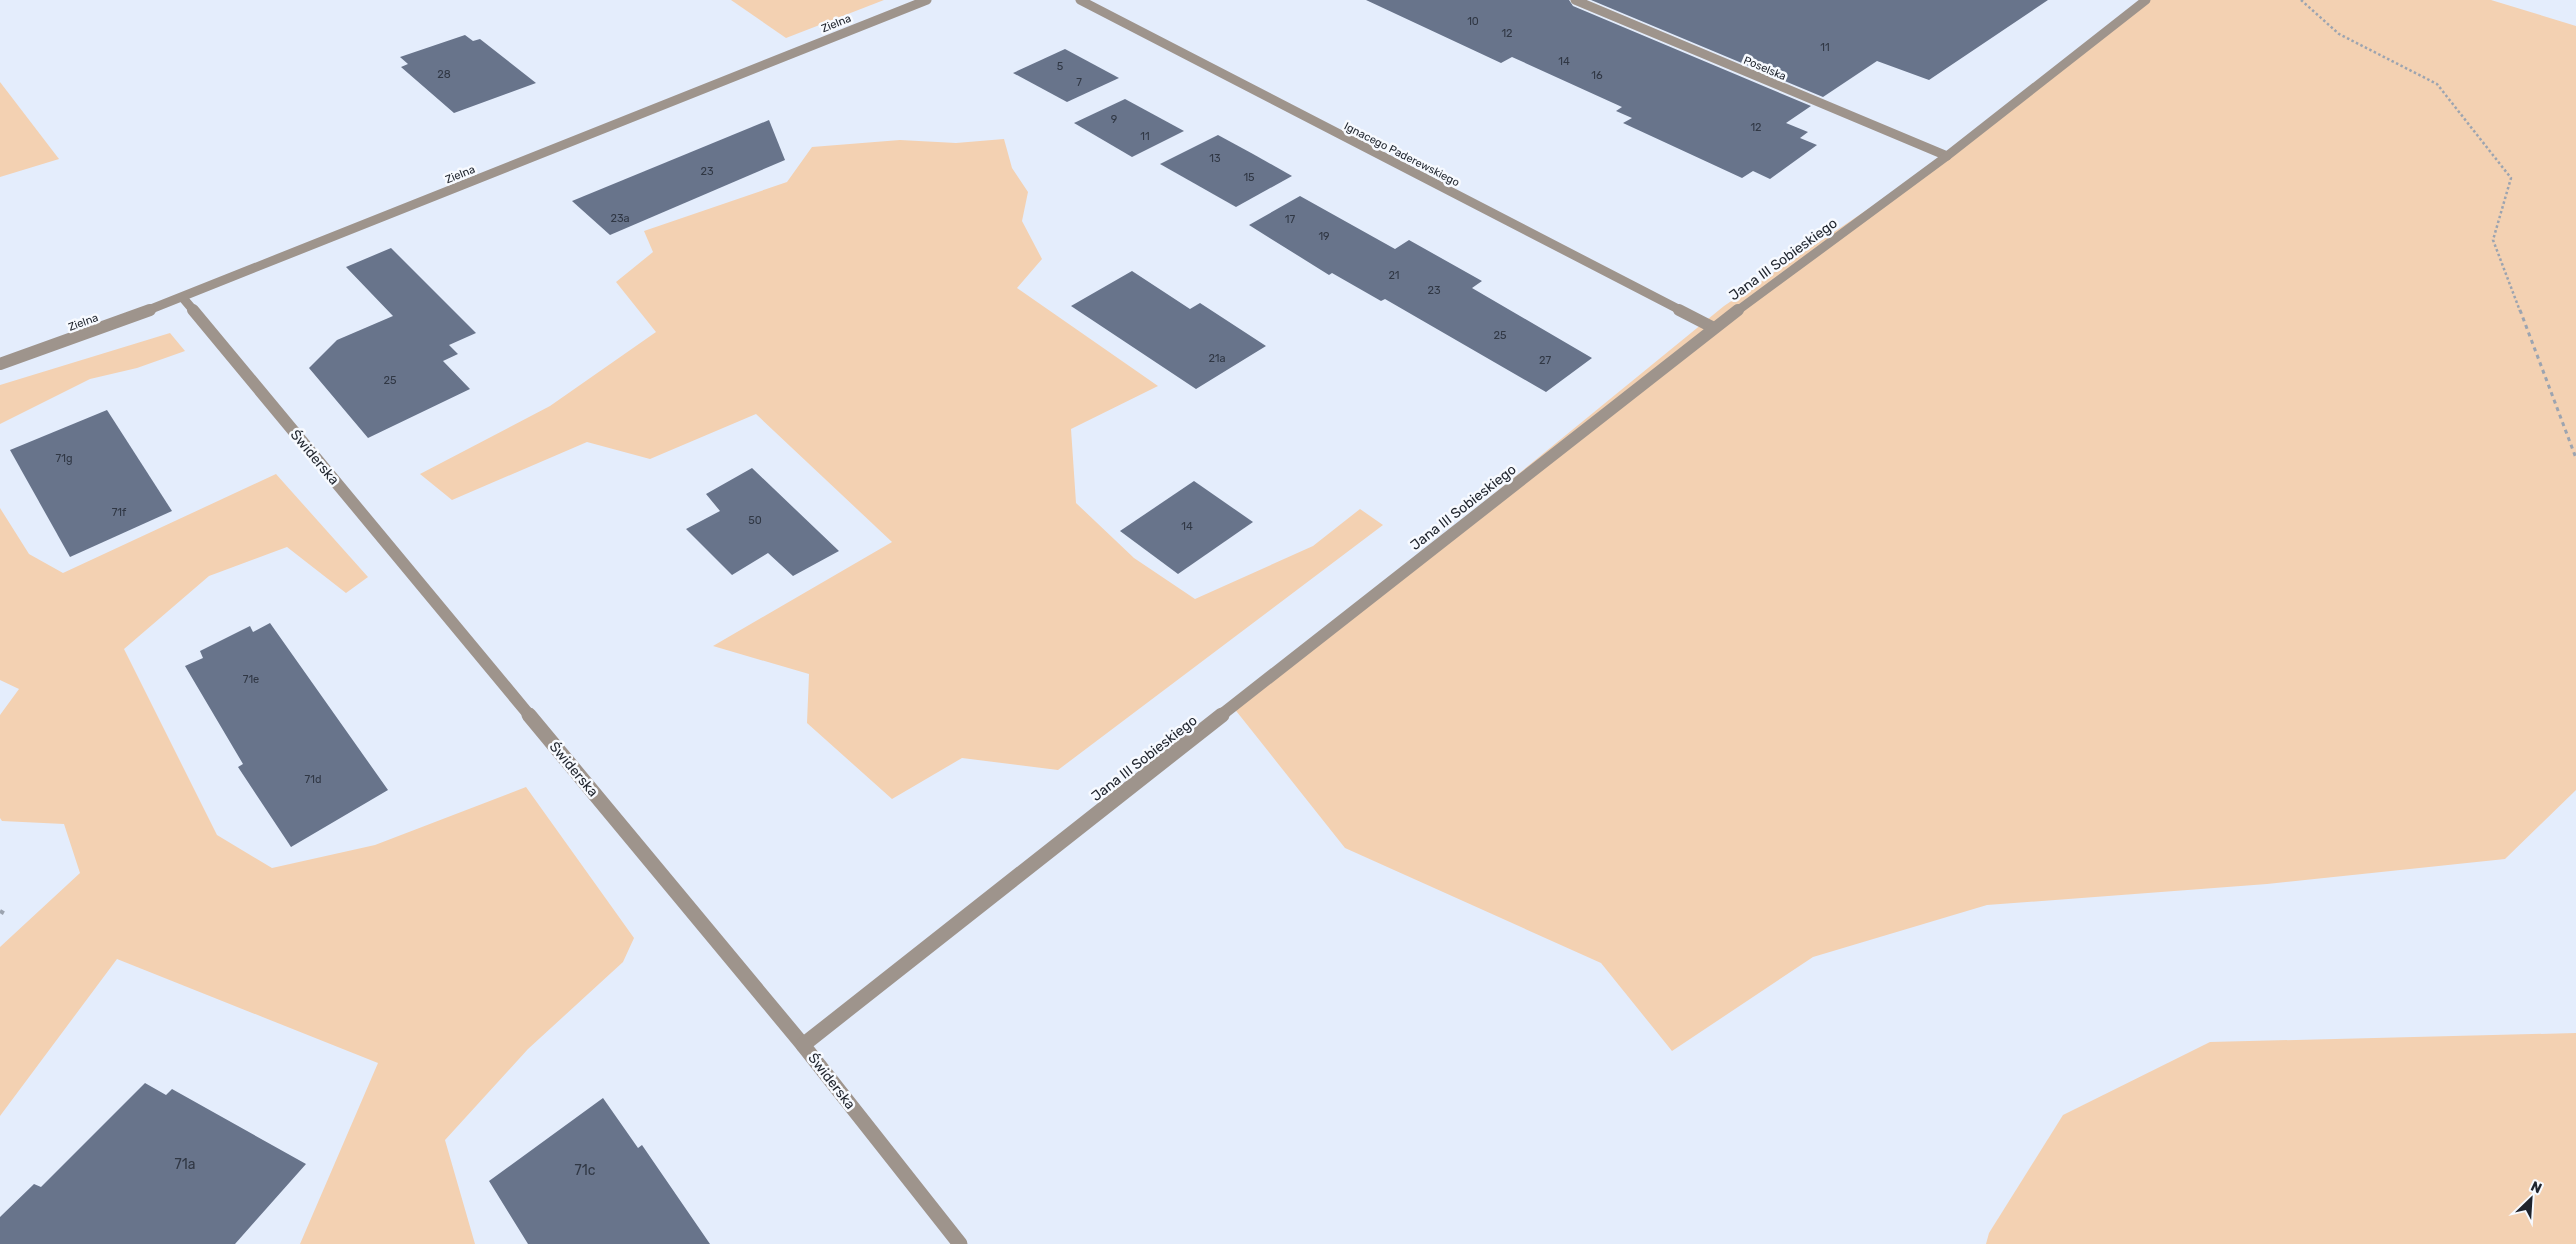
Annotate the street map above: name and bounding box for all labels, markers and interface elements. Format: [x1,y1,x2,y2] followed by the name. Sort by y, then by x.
[819,12,853,35] street label: Zielna
[1467,15,1479,28] house number: 10
[1501,27,1513,40] house number: 12
[1820,41,1830,54] house number: 11
[1742,54,1788,83] street label: Poselska
[1558,55,1570,68] house number: 14
[1057,60,1064,73] house number: 5
[437,68,451,81] house number: 28
[1591,69,1603,82] house number: 16
[1076,76,1082,89] house number: 7
[1111,113,1117,126] house number: 9
[1342,120,1462,189] street label: Ignacego Paderewskiego
[1750,121,1762,134] house number: 12
[1140,130,1150,143] house number: 11
[1209,152,1221,165] house number: 13
[443,163,477,186] street label: Zielna
[700,165,714,178] house number: 23
[1243,171,1255,184] house number: 15
[610,212,630,225] house number: 23a
[1285,213,1296,226] house number: 17
[1726,215,1841,304] street label: Jana III Sobieskiego
[1318,230,1330,243] house number: 19
[1388,269,1400,282] house number: 21
[1427,284,1441,297] house number: 23
[66,311,100,334] street label: Zielna
[1494,329,1507,342] house number: 25
[1208,352,1226,365] house number: 21a
[1539,354,1551,367] house number: 27
[384,374,397,387] house number: 25
[287,426,343,488] street label: Świderska
[56,452,72,465] house number: 71g
[1407,461,1520,554] street label: Jana III Sobieskiego
[112,506,127,519] house number: 71f
[748,514,762,527] house number: 50
[1181,520,1193,533] house number: 14
[243,673,259,686] house number: 71e
[1088,712,1201,805] street label: Jana III Sobieskiego
[546,738,602,800] street label: Świderska
[305,773,321,786] house number: 71d
[804,1049,860,1113] street label: Świderska
[175,1156,195,1173] house number: 71a
[575,1162,596,1179] house number: 71c
[2506,1174,2556,1224] north arrow
[2528,1178,2544,1198] text: N

